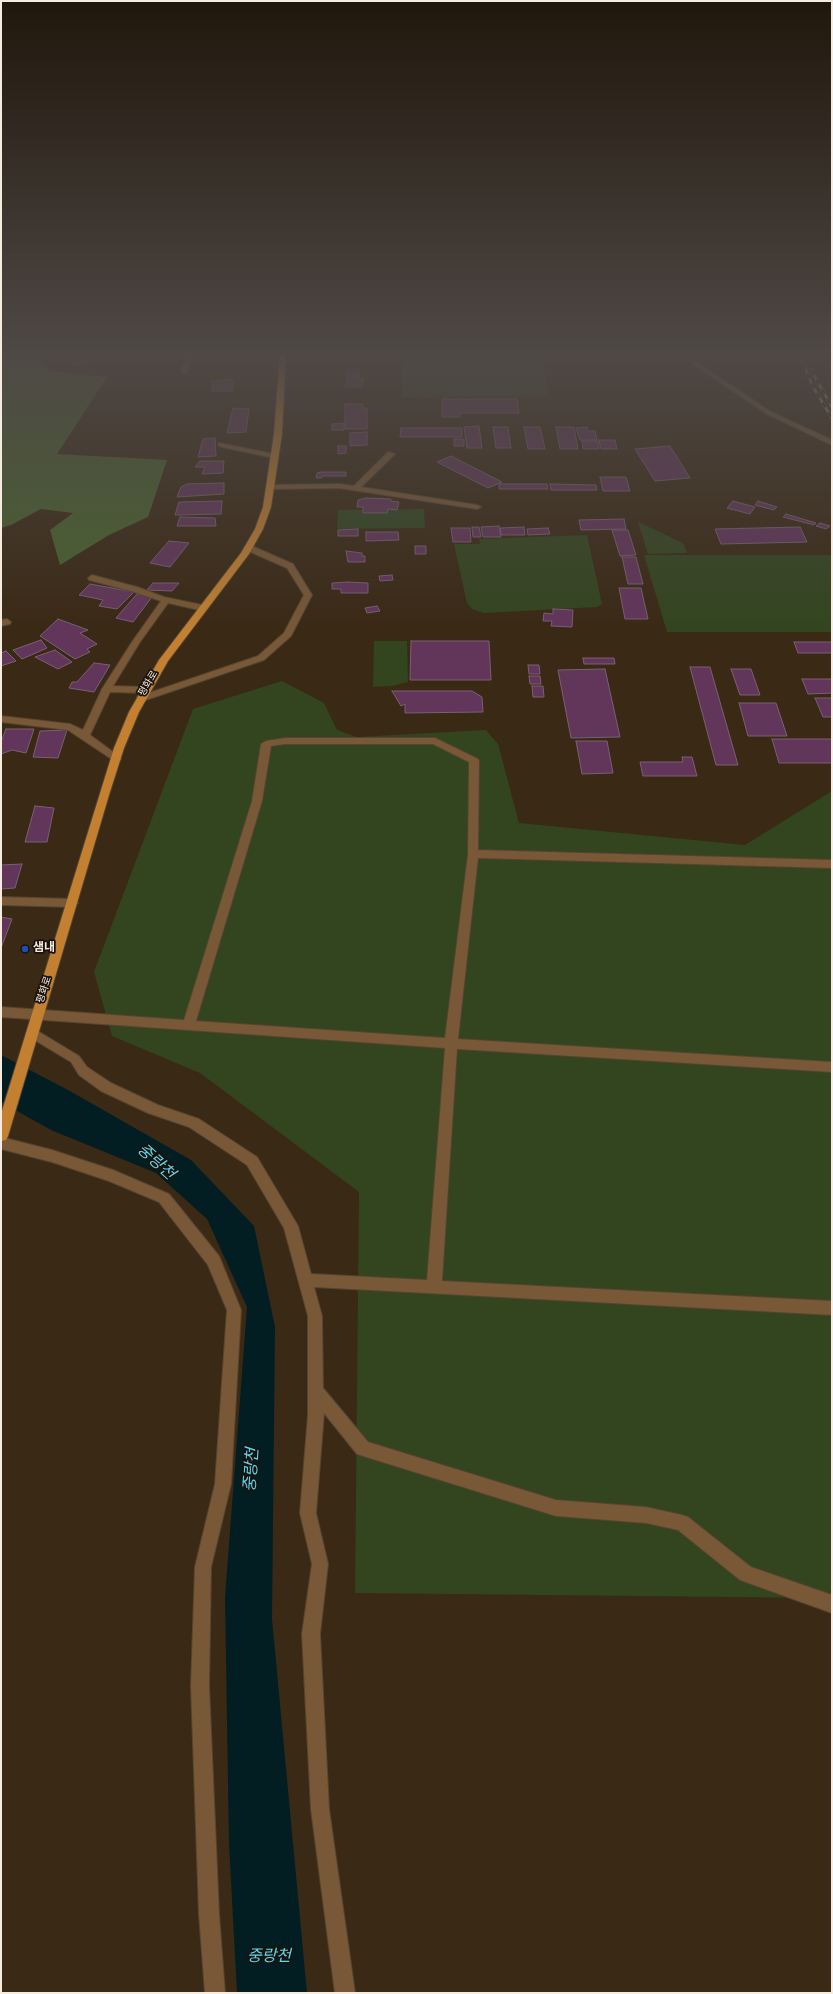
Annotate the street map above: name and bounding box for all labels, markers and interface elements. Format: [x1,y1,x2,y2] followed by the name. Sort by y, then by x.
[137,669,161,699] street label: 평화로
[33,942,55,956] place label: 샘내
[20,944,30,954] marker: 샘내
[35,975,55,1005] street label: 평화로
[132,1141,178,1185] water label: 중랑천
[242,1447,264,1493] water label: 중랑천
[247,1948,291,1968] water label: 중랑천

